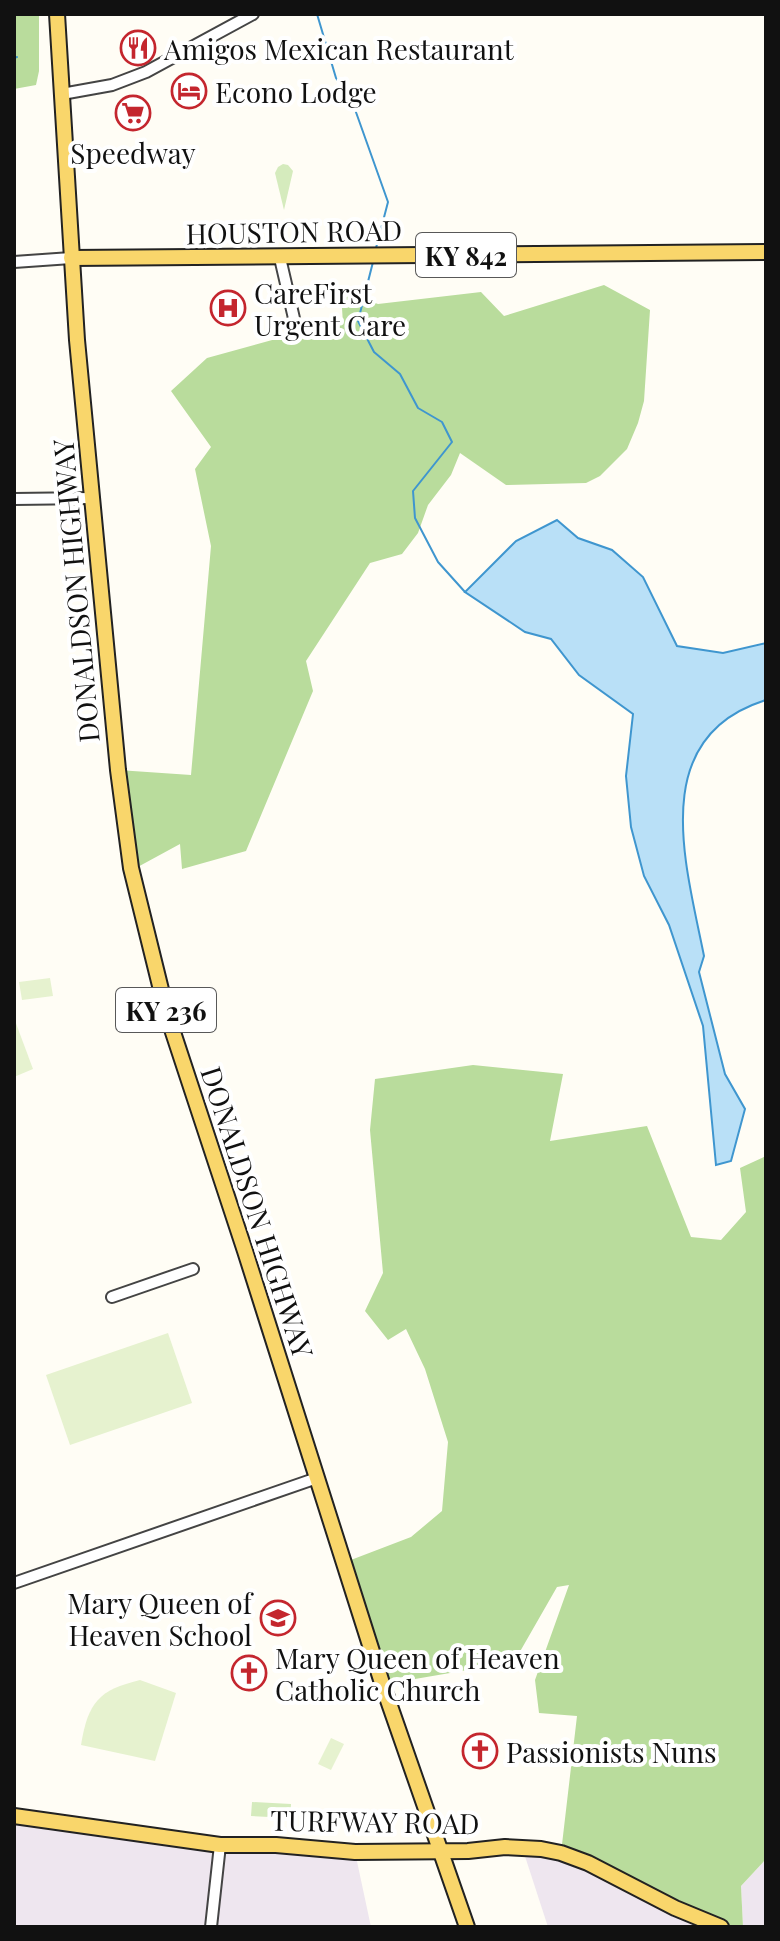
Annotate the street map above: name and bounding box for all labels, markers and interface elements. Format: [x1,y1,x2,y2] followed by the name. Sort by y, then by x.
[119,29,157,67] restaurant icon: Amigos Mexican Restaurant
[163,30,515,67] place label: Amigos Mexican Restaurant
[170,72,208,110] hotel icon: Econo Lodge
[215,73,377,110] place label: Econo Lodge
[114,94,152,132] supermarket icon: Speedway
[70,134,196,171] place label: Speedway
[186,211,402,251] street label: HOUSTON ROAD
[416,233,516,277] road number: KY 842
[254,274,406,343] place label: CareFirst Urgent Care
[209,289,247,327] hospital icon: CareFirst Urgent Care
[43,437,107,744] street label: DONALDSON HIGHWAY
[116,988,216,1032] road number: KY 236
[193,1062,323,1363] street label: DONALDSON HIGHWAY
[67,1584,255,1653] place label: Mary Queen of Heaven School
[259,1599,297,1637] school or university icon: Mary Queen of Heaven School
[275,1639,560,1708] place label: Mary Queen of Heaven Catholic Church
[230,1654,268,1692] church icon: Mary Queen of Heaven Catholic Church
[461,1732,499,1770] church icon: Passionists Nuns
[506,1733,716,1770] place label: Passionists Nuns
[270,1801,480,1841] street label: TURFWAY ROAD

